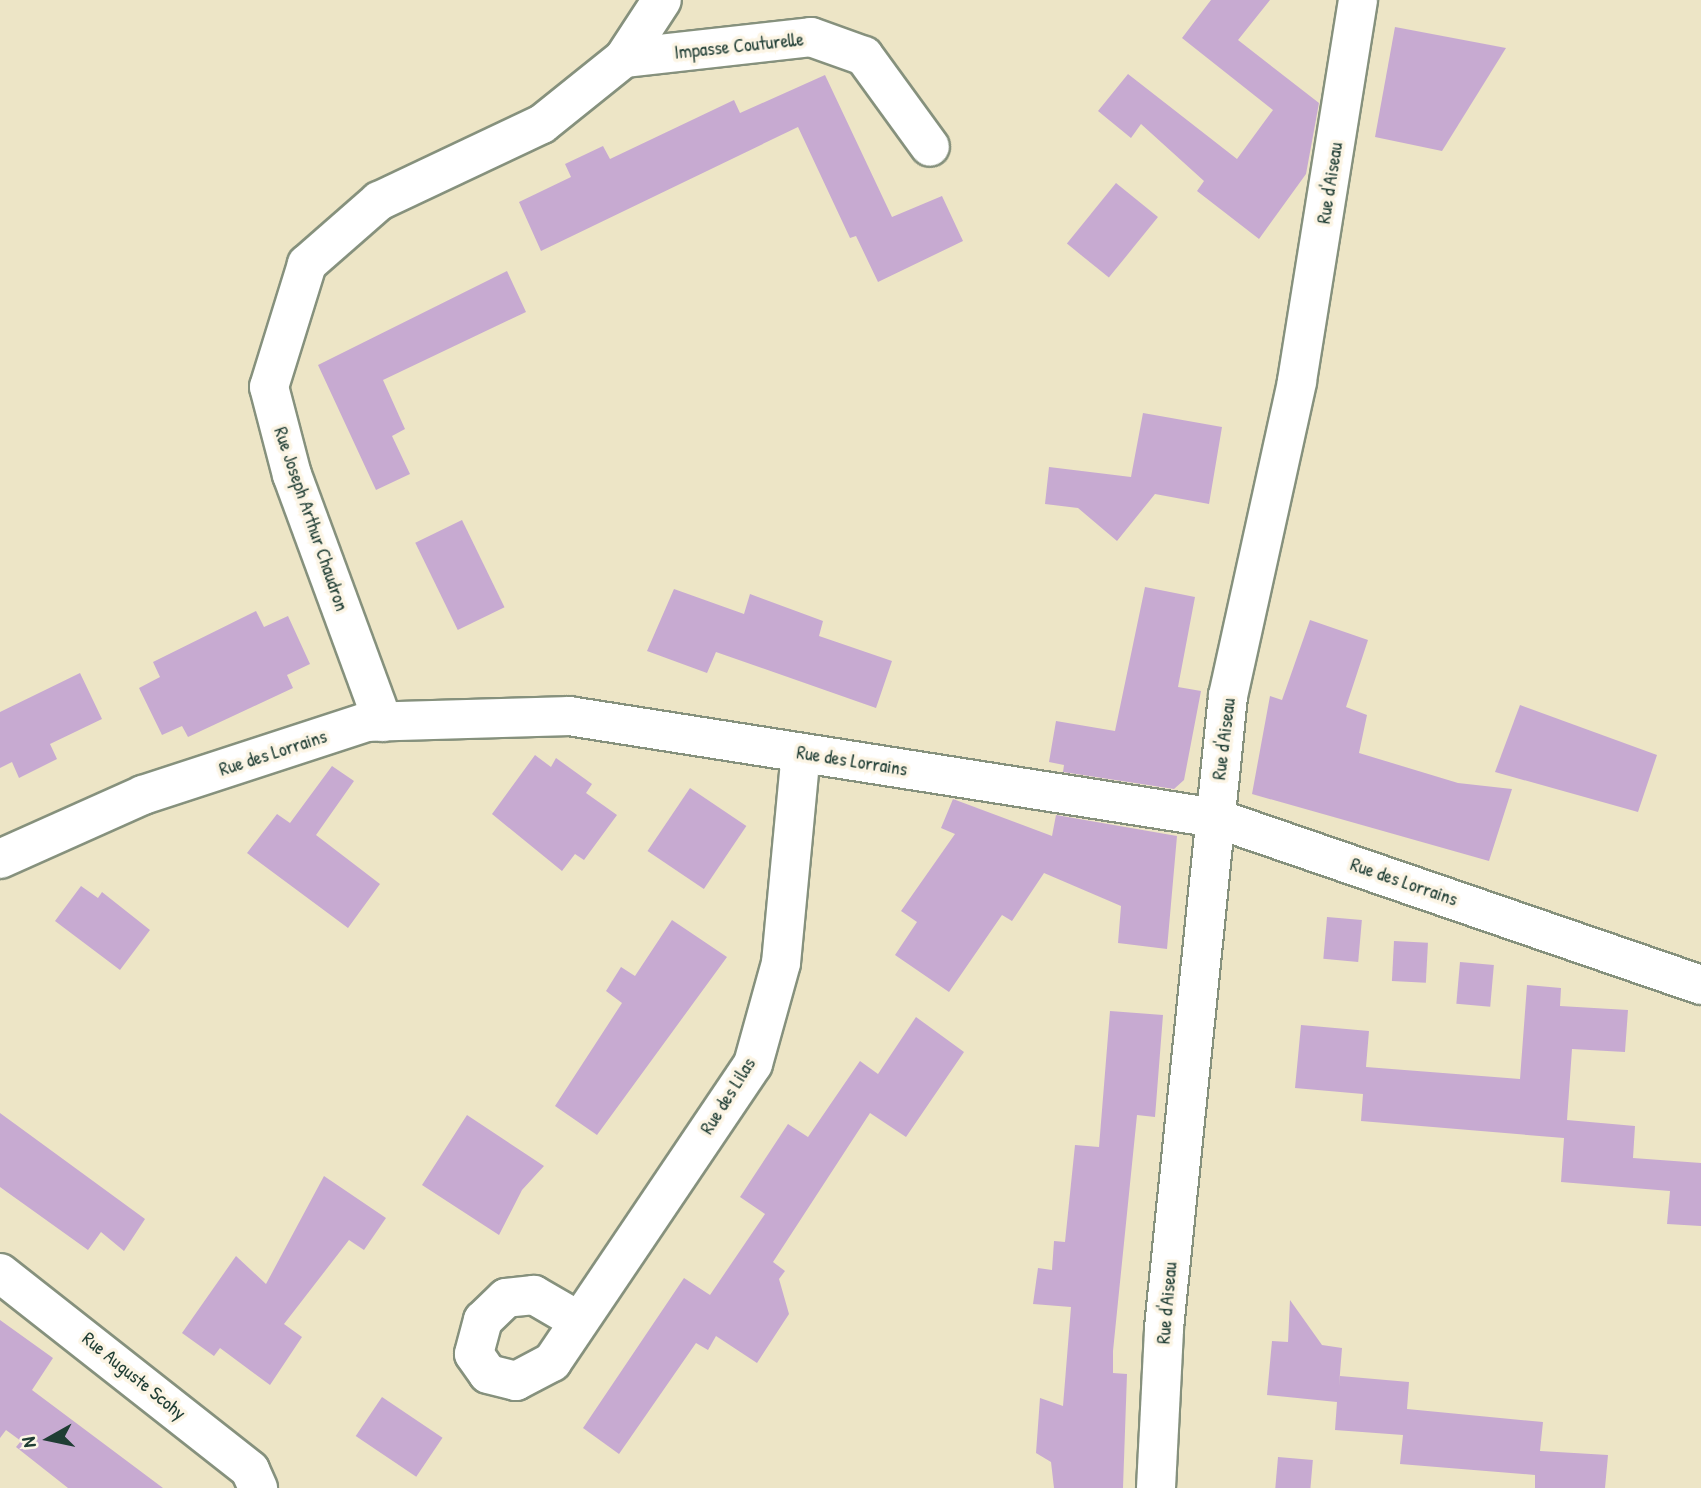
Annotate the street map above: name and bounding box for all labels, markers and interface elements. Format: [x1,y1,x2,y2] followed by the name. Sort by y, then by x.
[673,28,805,64] street label: Impasse Couturelle
[1312,141,1348,225] street label: Rue d'Aiseau
[269,424,353,614] street label: Rue Joseph Arthur Chaudron
[1208,697,1240,781] street label: Rue d'Aiseau
[216,725,330,781] street label: Rue des Lorrains
[795,741,909,781] street label: Rue des Lorrains
[1347,853,1461,911] street label: Rue des Lorrains
[696,1054,760,1138] street label: Rue des Lilas
[1152,1261,1182,1345] street label: Rue d'Aiseau
[78,1327,190,1425] street label: Rue Auguste Scohy
[14,1404,84,1474] north arrow
[15,1435,42,1449] text: N

